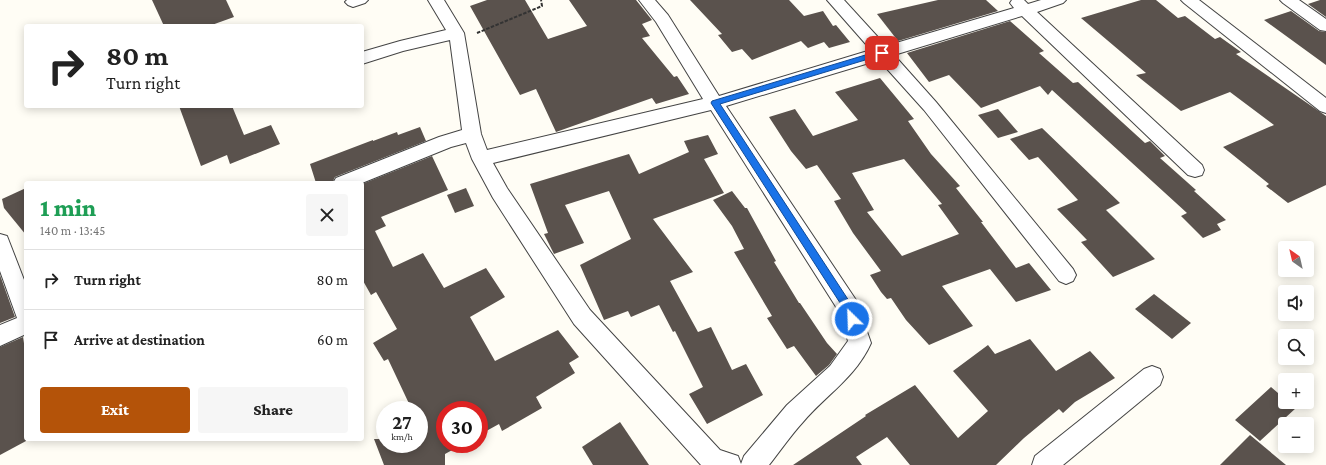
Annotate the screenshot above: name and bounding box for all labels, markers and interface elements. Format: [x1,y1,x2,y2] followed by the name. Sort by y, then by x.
[865,36,899,70] pin
[40,40,92,92] icon: right
[106,40,168,71] text: 80 m
[871,42,893,64] icon: arrive
[106,73,180,93] text: Turn right
[40,194,96,221] text: 1 min
[306,194,348,236] button: close
[40,223,105,238] text: 140 m · 13:45
[1278,241,1314,277] north arrow
[1278,241,1314,453] map controls
[40,269,62,291] icon: right
[74,272,141,288] text: Turn right
[317,272,348,288] text: 80 m
[1278,285,1314,321] button: sound
[831,298,873,340] position arrow
[40,329,62,351] icon: arrive
[1278,329,1314,365] button: search
[74,332,205,348] text: Arrive at destination
[317,332,348,348] text: 60 m
[1278,373,1314,409] button: +
[40,387,190,433] button: Exit
[198,387,348,433] button: Share
[436,401,488,453] speed limit sign: 30
[392,411,412,433] text: 27
[1278,417,1314,453] button: −
[391,431,413,442] text: km/h

